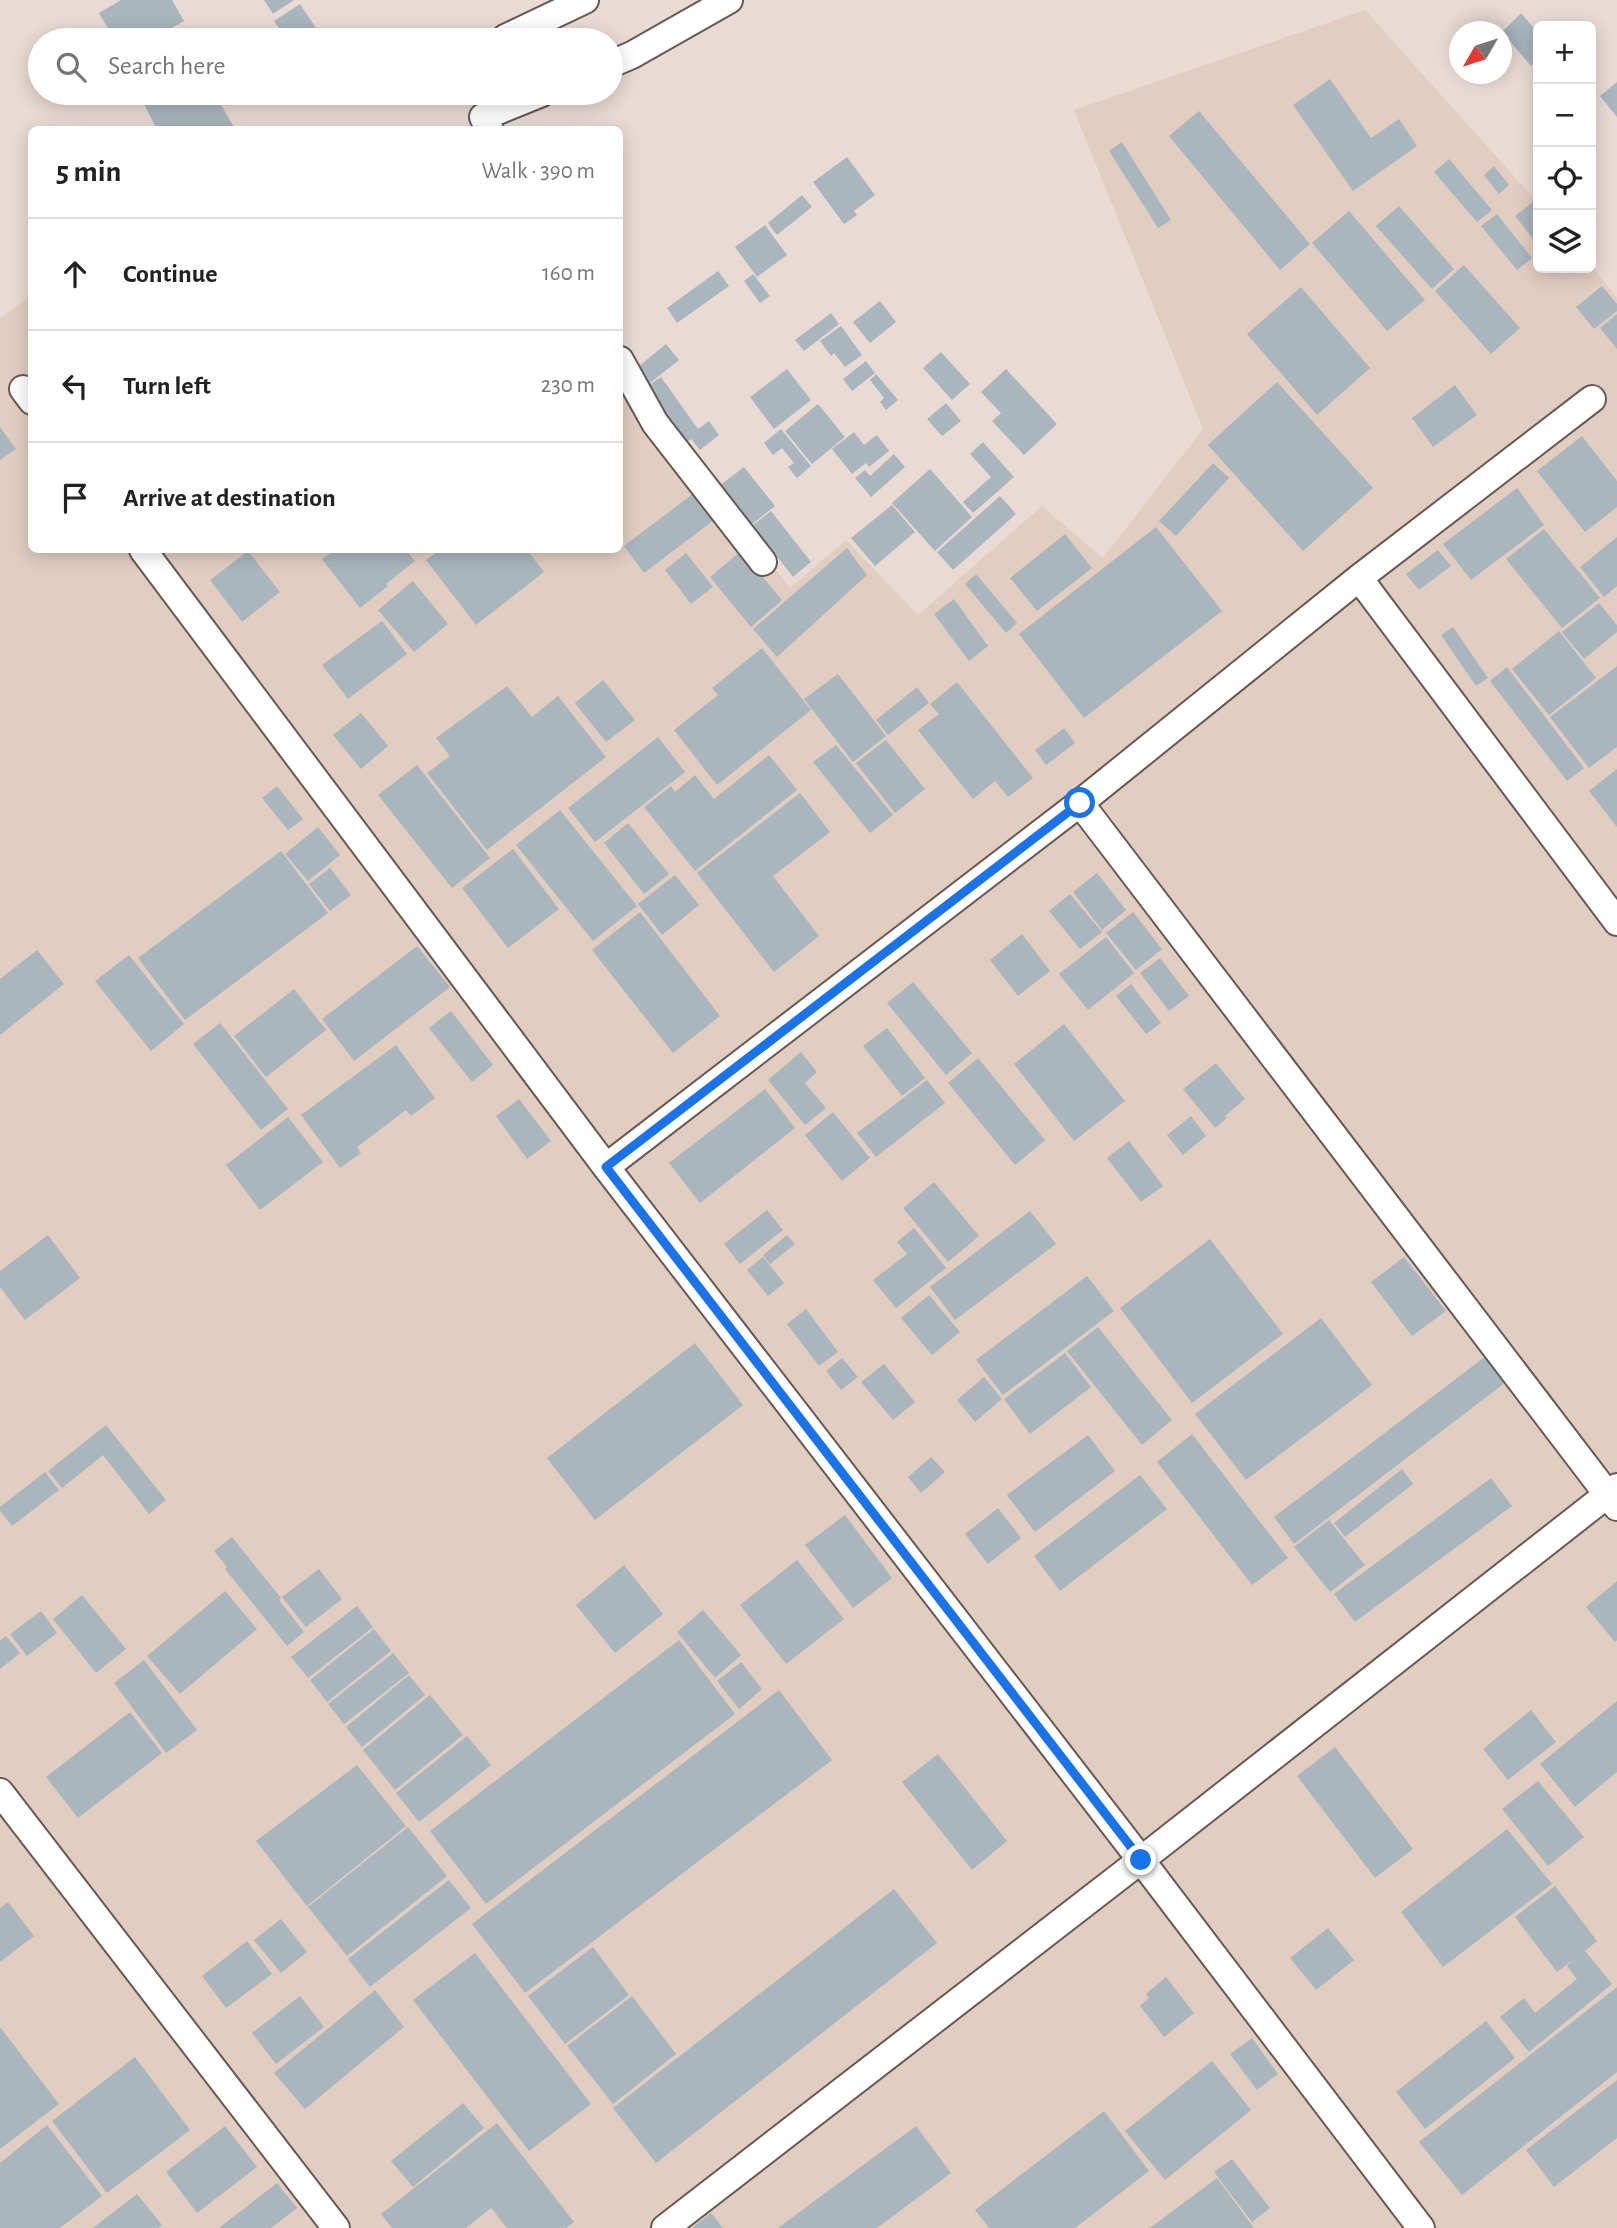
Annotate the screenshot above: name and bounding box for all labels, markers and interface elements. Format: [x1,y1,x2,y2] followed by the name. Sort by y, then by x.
[1449,21,1512,84] north arrow
[1533,21,1596,273] map controls
[1533,21,1596,84] button: +
[28,28,623,105] search box
[52,48,90,86] icon: search
[108,53,226,79] text: Search here
[1533,84,1596,147] button: −
[1533,147,1596,210] button: locate
[56,157,121,187] text: 5 min
[481,160,595,183] text: Walk · 390 m
[1533,210,1596,273] button: layers
[56,255,94,293] icon: ahead
[123,261,218,287] text: Continue
[542,262,595,285] text: 160 m
[56,367,94,405] icon: left
[123,373,211,399] text: Turn left
[541,374,595,397] text: 230 m
[56,479,94,517] icon: arrive
[123,485,336,511] text: Arrive at destination
[1064,787,1095,818] route start
[1125,1844,1156,1875] route end

